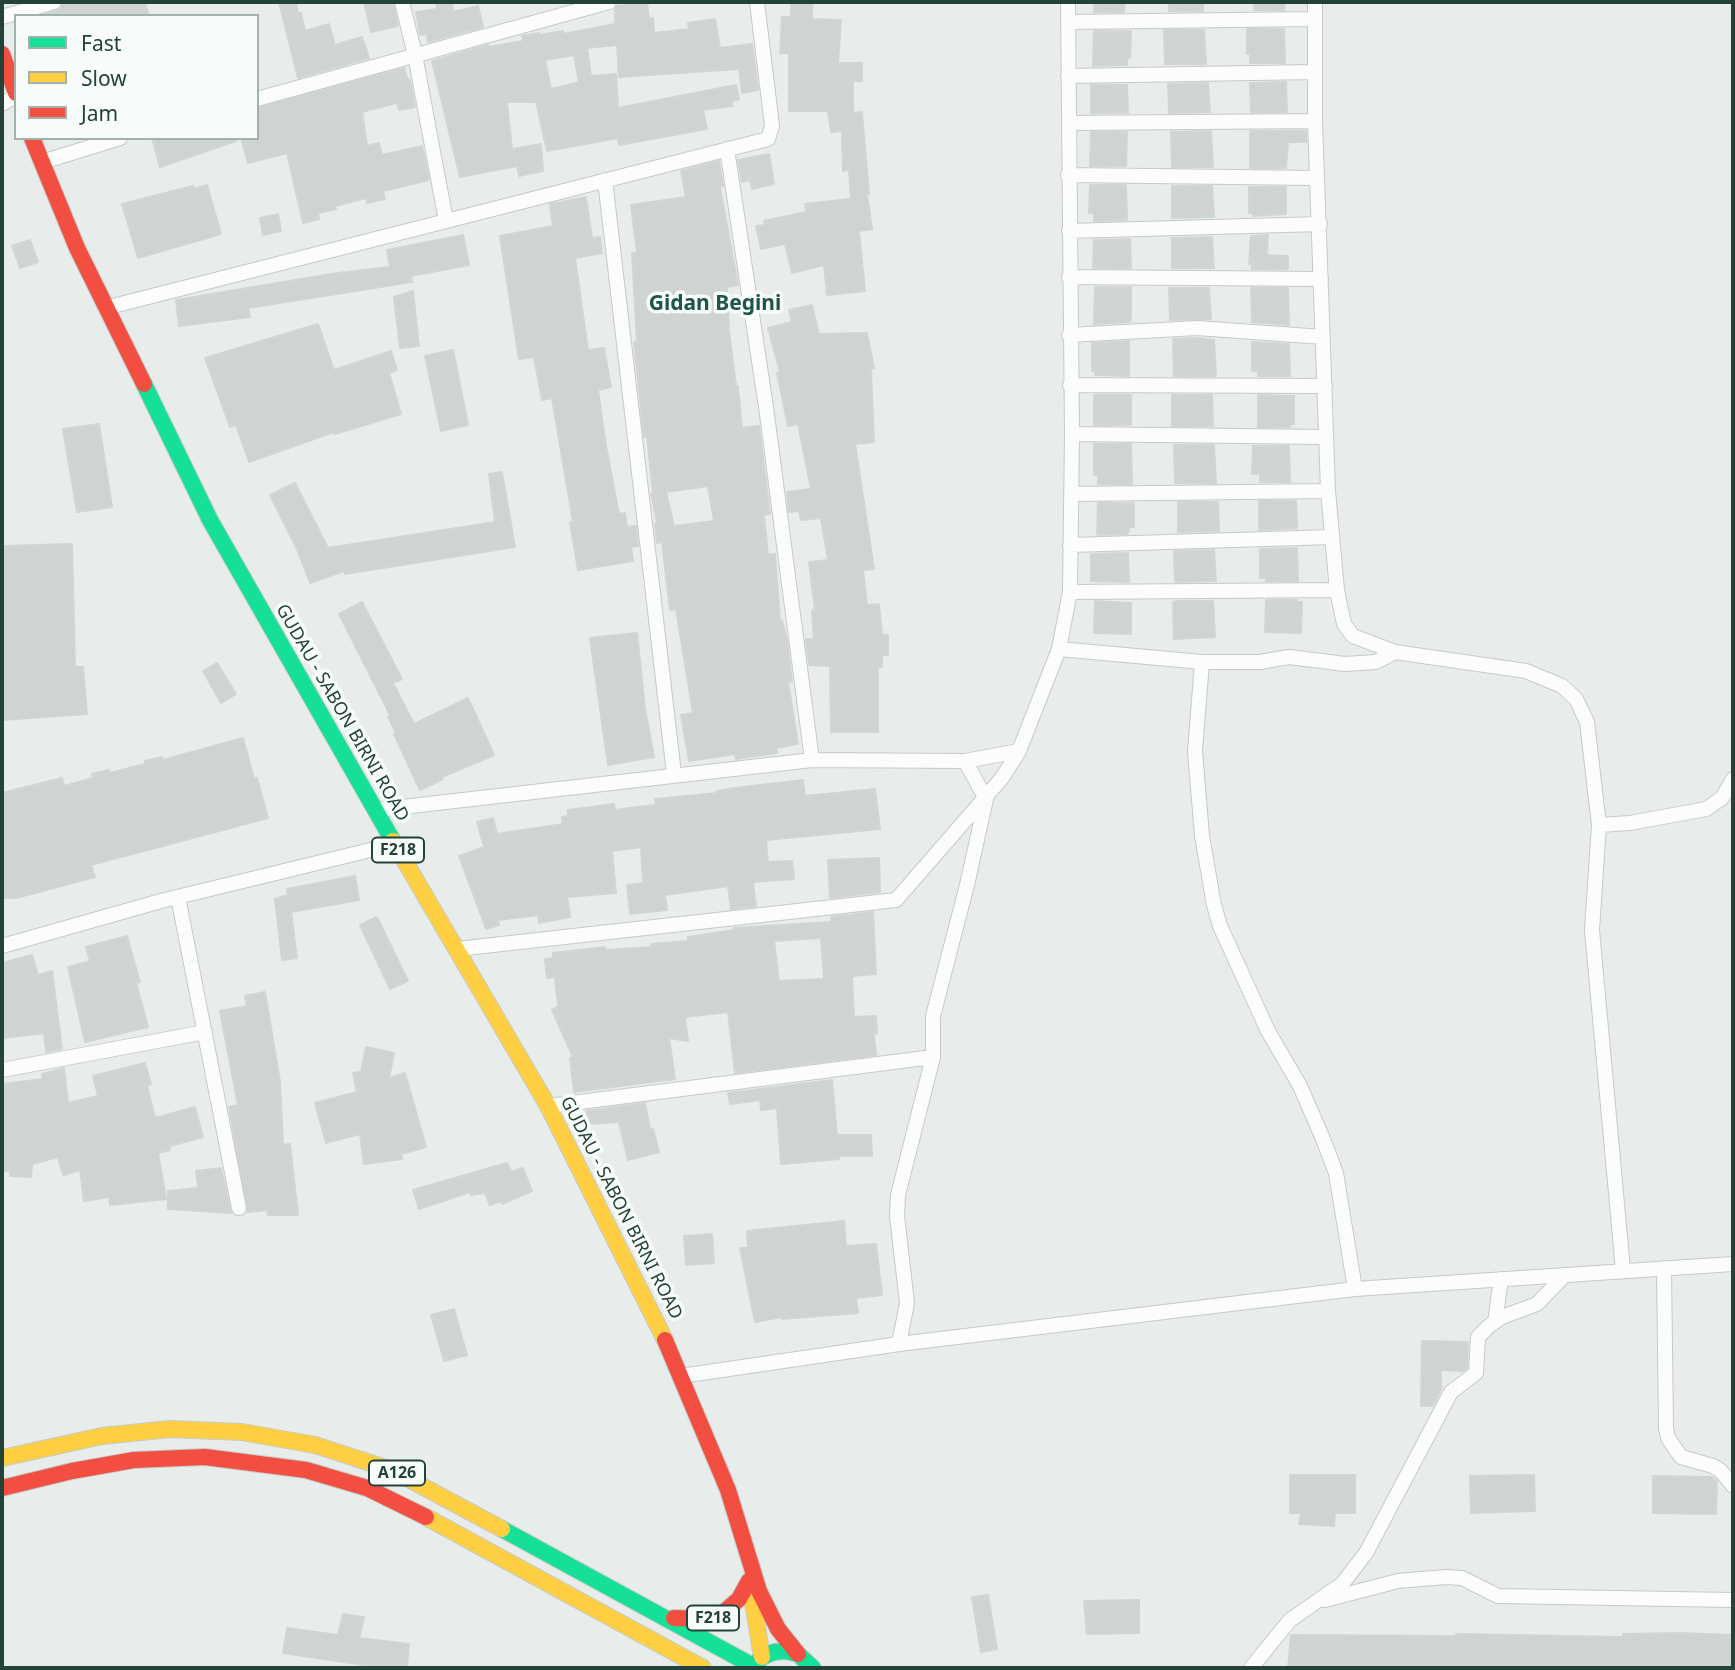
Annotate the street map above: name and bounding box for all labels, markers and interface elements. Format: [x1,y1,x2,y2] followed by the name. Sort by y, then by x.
[14,14,259,140] legend
[81,29,121,57] text: Fast
[81,64,127,92] text: Slow
[81,99,118,127] text: Jam
[649,291,781,317] district label: Gidan Begini
[271,600,413,826] street label: GUDAU - SABON BIRNI ROAD
[372,838,424,862] road number: F218
[555,1093,687,1323] street label: GUDAU - SABON BIRNI ROAD
[369,1460,425,1485] road number: A126
[687,1606,739,1630] road number: F218

